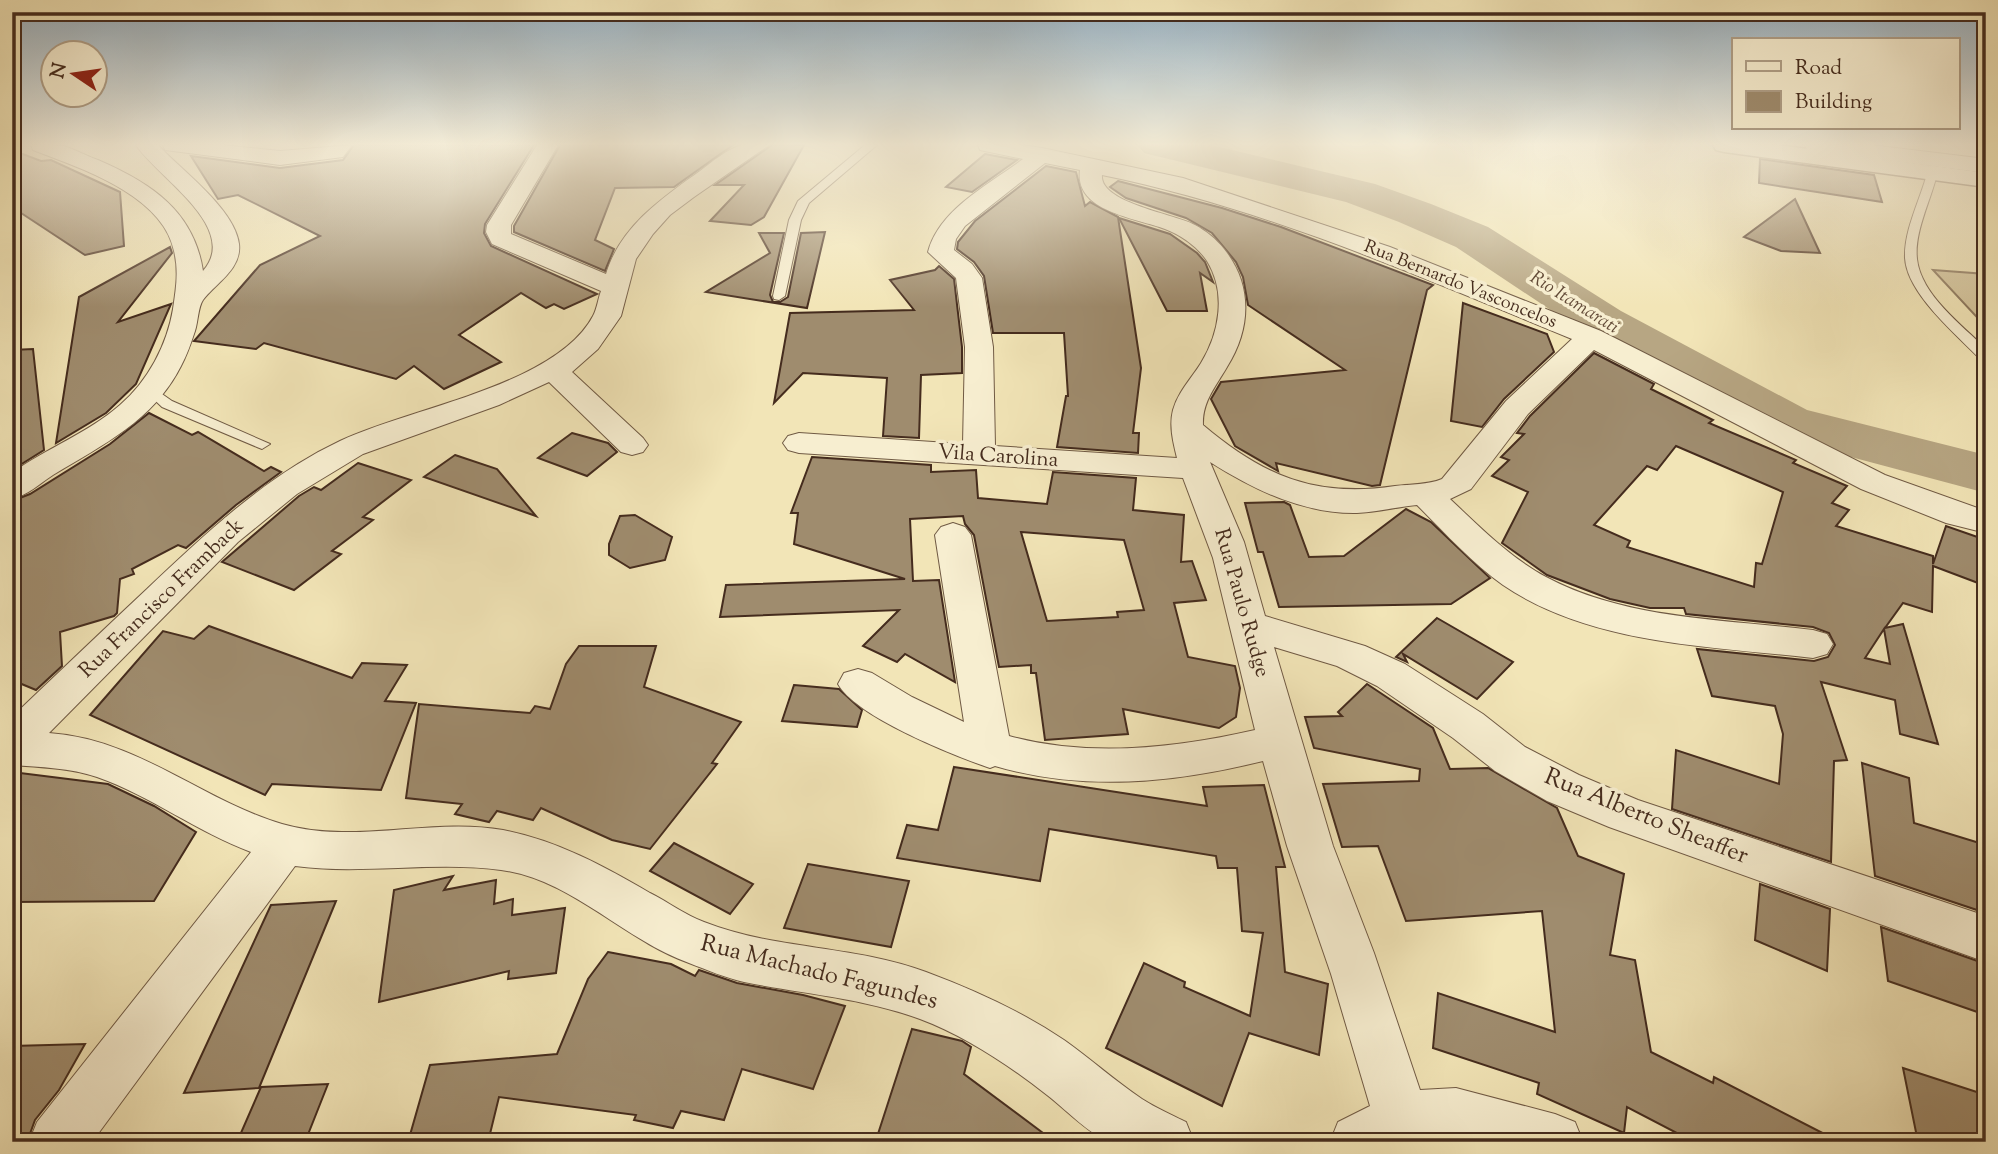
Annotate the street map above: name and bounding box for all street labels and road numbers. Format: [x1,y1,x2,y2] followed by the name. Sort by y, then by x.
[1360,234,1560,336] street label: Rua Bernardo Vasconcelos
[937,438,1060,476] street label: Vila Carolina
[73,512,251,686] street label: Rua Francisco Framback
[1205,525,1277,681] street label: Rua Paulo Rudge
[1539,761,1753,873] street label: Rua Alberto Sheaffer
[697,927,941,1019] street label: Rua Machado Fagundes

